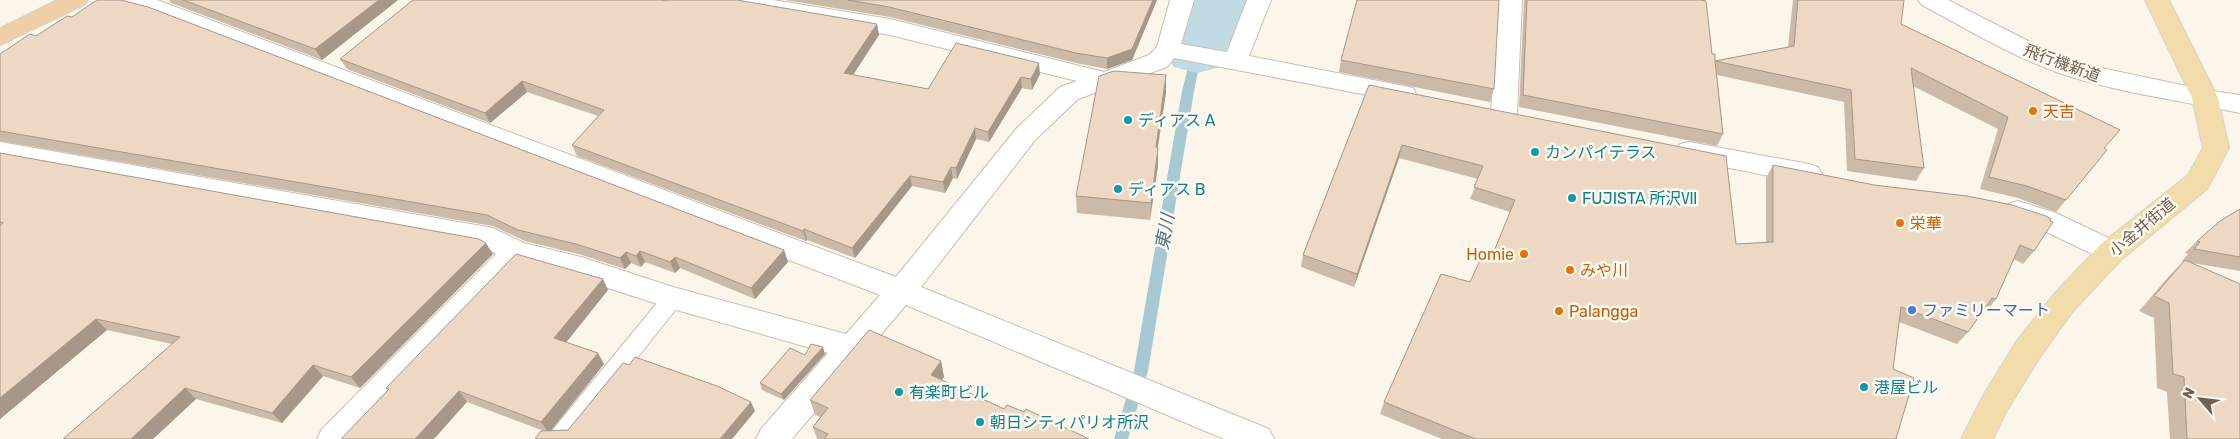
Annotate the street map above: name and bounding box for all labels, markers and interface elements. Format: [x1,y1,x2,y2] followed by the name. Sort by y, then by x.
[2021,40,2103,86] street label: 飛行機新道
[2043,102,2075,121] place label: 天吉
[2027,105,2039,117] marker: 天吉
[1138,111,1216,130] place label: ディアス A
[1122,114,1134,126] marker: ディアス A
[1545,143,1656,162] place label: カンパイテラス
[1529,146,1541,158] marker: カンパイテラス
[1128,180,1206,199] place label: ディアス B
[1112,183,1124,195] marker: ディアス B
[1582,189,1697,208] place label: FUJISTA 所沢Ⅶ
[1566,192,1578,204] marker: FUJISTA 所沢Ⅶ
[2105,194,2179,260] street label: 小金井街道
[1151,210,1179,252] water label: 東川
[1910,214,1942,233] place label: 栄華
[1894,217,1906,229] marker: 栄華
[1466,245,1514,264] place label: Homie
[1518,248,1530,260] marker: Homie
[1580,261,1628,280] place label: みや川
[1564,264,1576,276] marker: みや川
[1922,301,2050,320] place label: ファミリーマート
[1569,302,1638,321] place label: Palangga
[1906,304,1918,316] marker: ファミリーマート
[1553,305,1565,317] marker: Palangga
[2175,374,2225,424] north arrow
[1874,378,1938,397] place label: 港屋ビル
[1858,381,1870,393] marker: 港屋ビル
[909,383,989,402] place label: 有楽町ビル
[2179,385,2199,402] text: N
[893,386,905,398] marker: 有楽町ビル
[990,413,1149,432] place label: 朝日シティパリオ所沢
[974,416,986,428] marker: 朝日シティパリオ所沢

